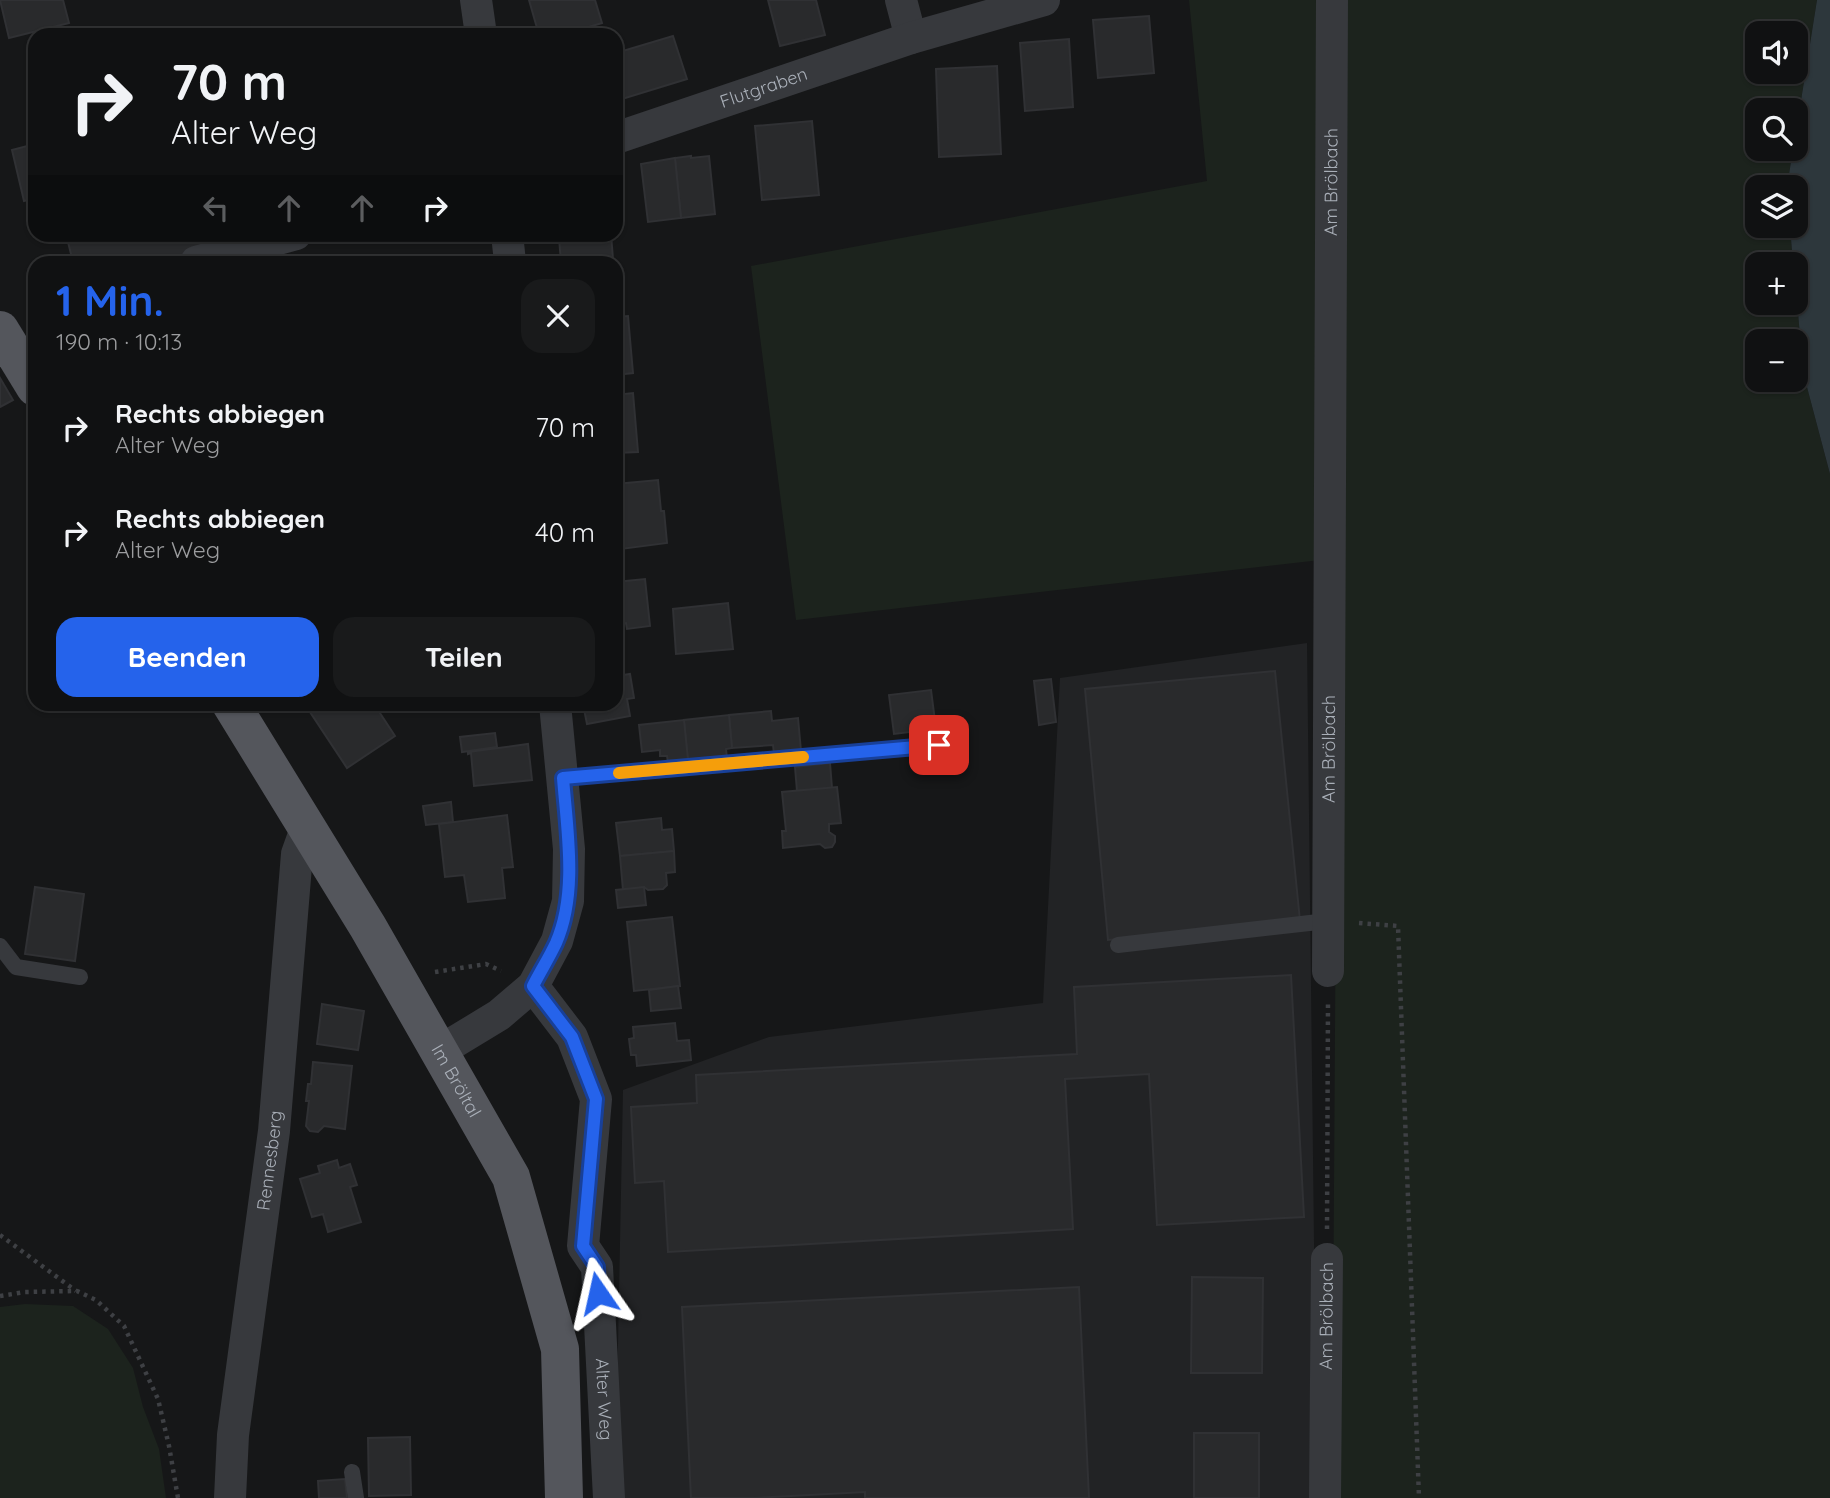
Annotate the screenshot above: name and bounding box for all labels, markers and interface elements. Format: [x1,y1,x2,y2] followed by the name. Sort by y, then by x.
[1745,21,1808,392] map controls
[1745,21,1808,84] button: sound
[171,51,287,112] text: 70 m
[56,56,147,147] icon: right
[717,62,810,113] street label: Flutgraben
[1745,98,1808,161] button: search
[171,112,317,152] text: Alter Weg
[1319,128,1342,236] street label: Am Brölbach
[1745,175,1808,238] button: layers
[197,189,235,227] icon: left
[270,189,308,227] icon: ahead
[343,189,381,227] icon: ahead
[416,189,454,227] icon: right
[1745,252,1808,315] button: +
[56,274,164,327] text: 1 Min.
[521,279,595,353] button: close
[56,327,182,356] text: 190 m · 10:13
[1745,329,1808,392] button: −
[115,397,325,430] text: Rechts abbiegen
[56,409,94,447] icon: right
[535,411,595,444] text: 70 m
[115,430,220,459] text: Alter Weg
[115,502,325,535] text: Rechts abbiegen
[56,514,94,552] icon: right
[535,516,595,549] text: 40 m
[115,535,220,564] text: Alter Weg
[56,617,319,697] button: Beenden
[333,617,595,697] button: Teilen
[1317,695,1340,803] street label: Am Brölbach
[909,715,969,775] pin
[920,726,958,764] icon: arrive
[426,1040,486,1121] street label: Im Bröltal
[251,1110,287,1212] street label: Rennesberg
[561,1256,635,1330] position arrow
[1314,1262,1338,1370] street label: Am Brölbach
[591,1358,618,1441] street label: Alter Weg

